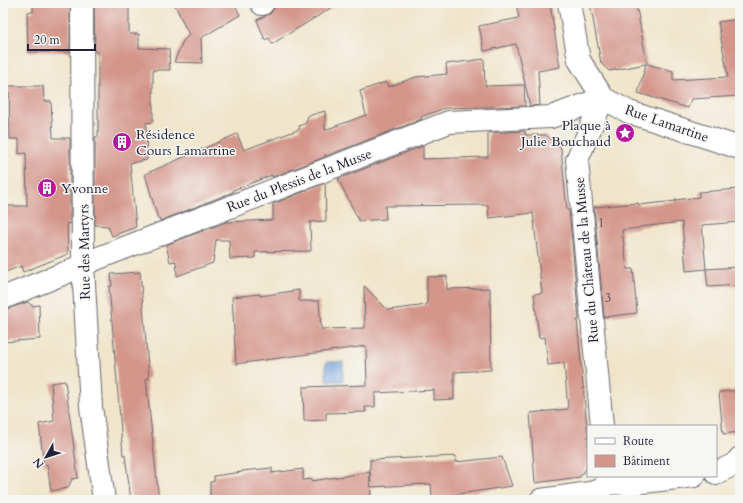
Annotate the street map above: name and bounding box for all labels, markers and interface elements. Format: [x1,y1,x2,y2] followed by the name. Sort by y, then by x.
[28,26,95,52] scale bar
[34,32,61,48] text: 20 m
[622,100,711,147] street label: Rue Lamartine
[519,116,612,151] place label: Plaque à Julie Bouchaud
[614,122,636,144] place icon: Plaque à Julie Bouchaud
[136,125,236,160] place label: Résidence Cours Lamartine
[111,131,133,153] building icon: Résidence Cours Lamartine
[224,144,374,217] street label: Rue du Plessis de la Musse
[570,176,603,344] street label: Rue du Château de la Musse
[36,177,58,199] building icon: Yvonne
[61,179,108,198] place label: Yvonne
[74,204,95,300] street label: Rue des Martyrs
[598,215,604,231] house number: 1
[605,290,611,306] house number: 3
[587,425,717,477] legend
[623,433,654,449] text: Route
[26,437,66,477] north arrow
[623,453,670,469] text: Bâtiment
[29,454,47,471] text: N

